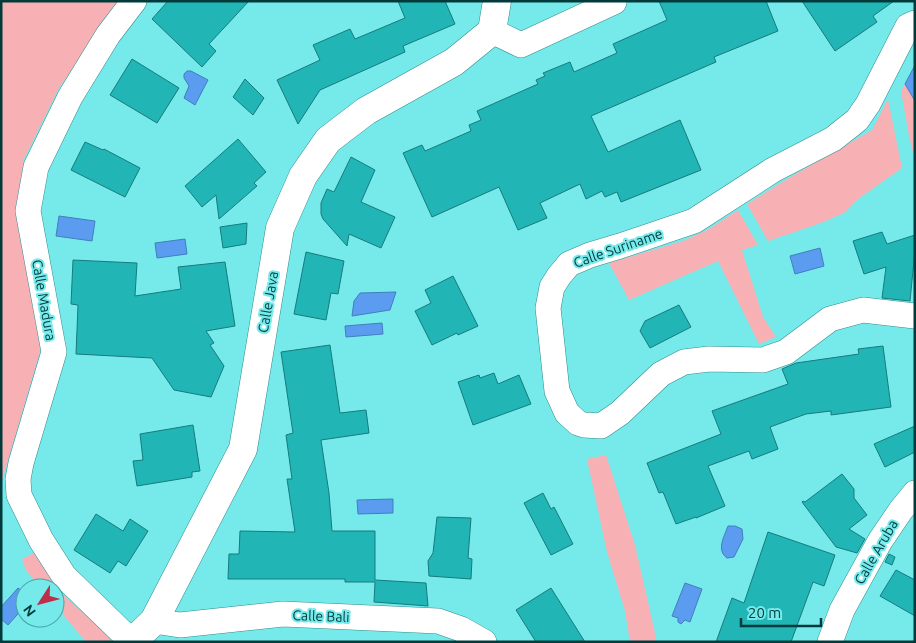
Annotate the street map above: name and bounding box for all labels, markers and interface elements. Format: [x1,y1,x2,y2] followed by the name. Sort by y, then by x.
[571,225,665,271] street label: Calle Suriname
[29,258,59,342] street label: Calle Madura
[255,270,281,334] street label: Calle Java
[851,517,901,587] street label: Calle Aruba
[15,578,65,628] north arrow
[741,596,821,628] scale bar
[20,602,39,620] text: N
[748,604,781,621] text: 20 m
[292,607,350,625] street label: Calle Bali

